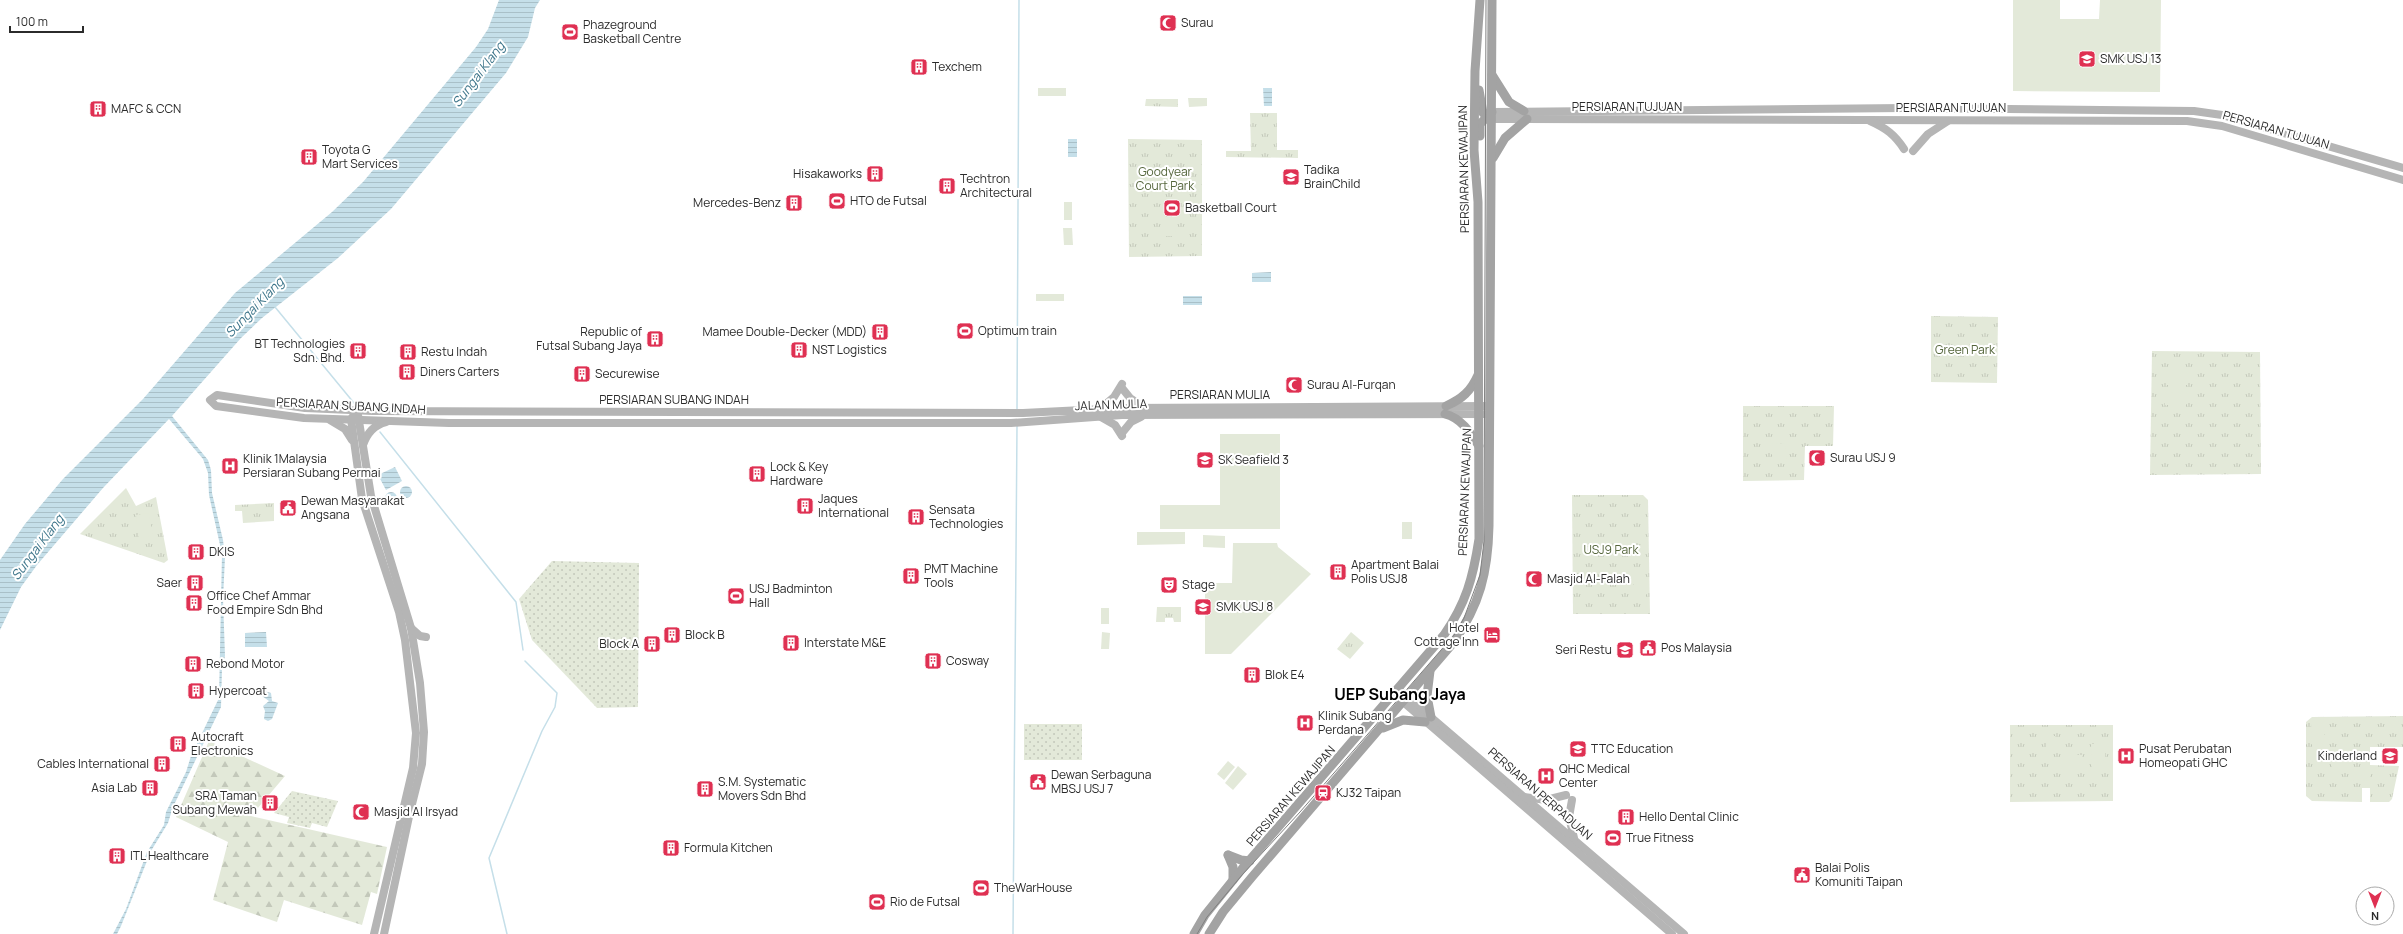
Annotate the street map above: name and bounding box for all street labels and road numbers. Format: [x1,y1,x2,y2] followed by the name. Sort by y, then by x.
[1572,98,1682,115] street label: PERSIARAN TUJUAN
[1896,99,2006,116] street label: PERSIARAN TUJUAN
[1454,105,1473,233] street label: PERSIARAN KEWAJIPAN
[2221,106,2331,153] street label: PERSIARAN TUJUAN
[1170,386,1271,403] street label: PERSIARAN MULIA
[599,391,749,408] street label: PERSIARAN SUBANG INDAH
[276,393,426,418] street label: PERSIARAN SUBANG INDAH
[1075,395,1148,414] street label: JALAN MULIA
[1454,428,1475,556] street label: PERSIARAN KEWAJIPAN
[1242,742,1339,850] street label: PERSIARAN KEWAJIPAN
[1485,744,1596,844] street label: PERSIARAN PERPADUAN

